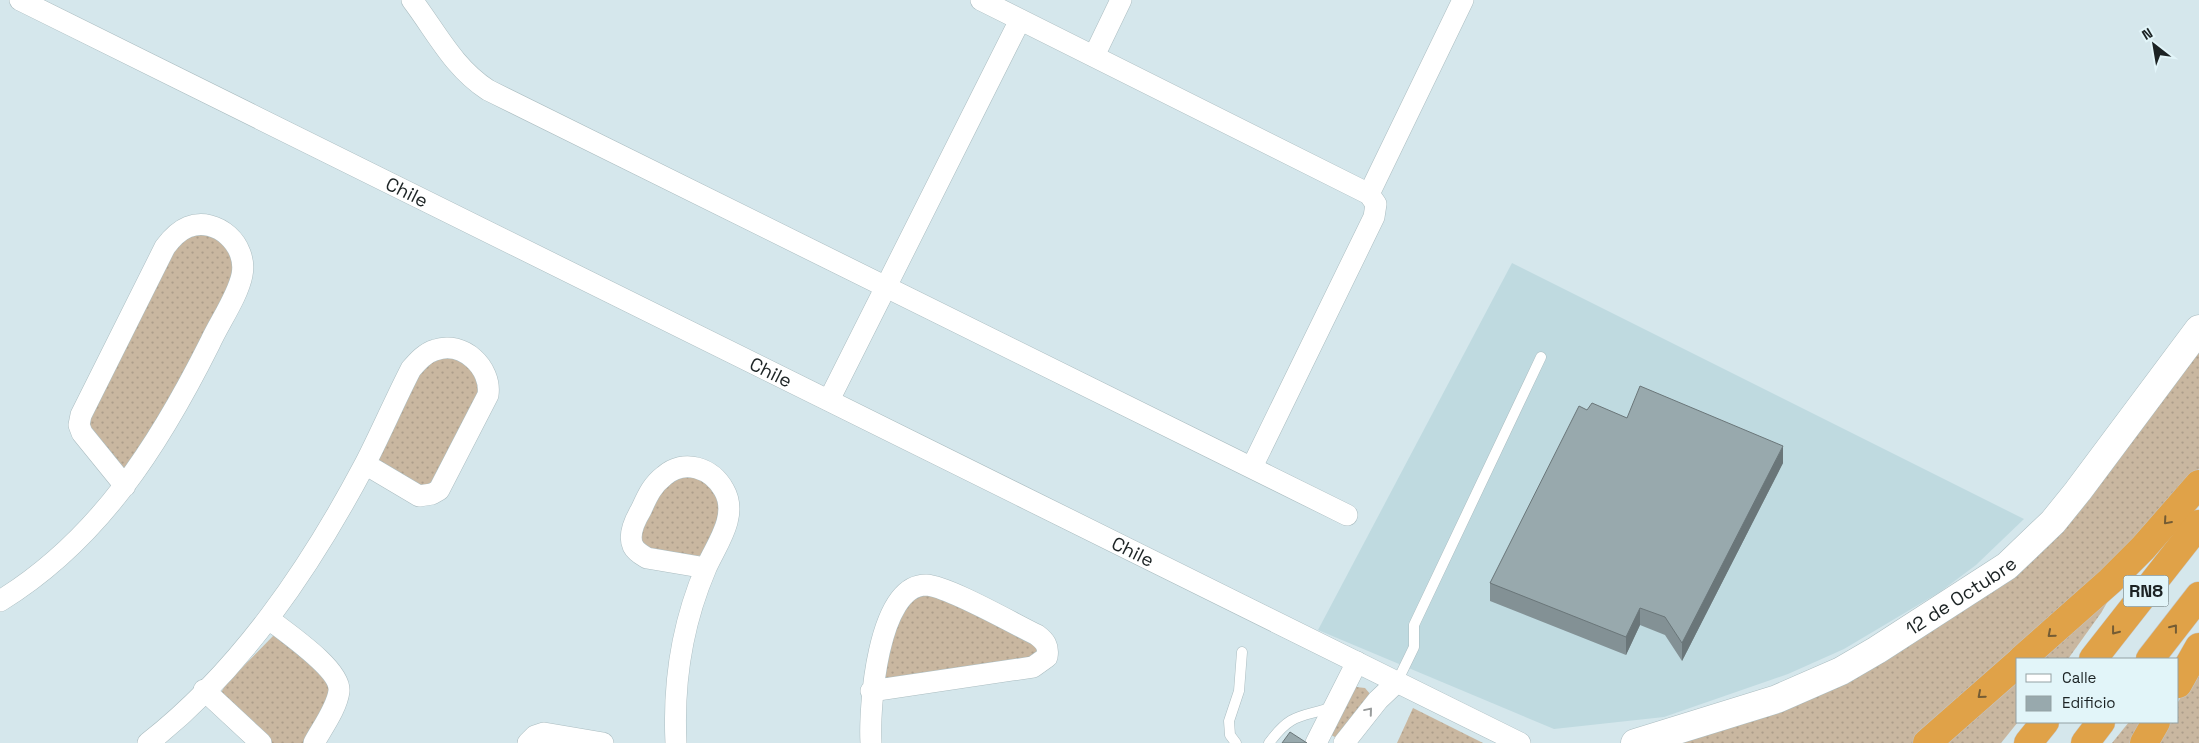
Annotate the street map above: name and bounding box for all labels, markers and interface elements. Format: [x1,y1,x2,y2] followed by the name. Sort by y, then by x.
[2129,20,2179,70] north arrow
[2139,24,2156,44] text: N
[381,171,432,213] street label: Chile
[745,351,796,393] street label: Chile
[2164,515,2173,524] one-way arrow
[1107,531,1158,573] street label: Chile
[1901,551,2022,641] street label: 12 de Octubre
[2124,576,2168,606] road number: RN8
[2113,625,2121,634] one-way arrow
[2169,625,2177,634] one-way arrow
[2047,628,2056,637] one-way arrow
[2016,658,2179,723] legend
[2062,668,2097,687] text: Calle
[1978,690,1987,699] one-way arrow
[2062,693,2116,712] text: Edificio
[1363,708,1371,717] one-way arrow

